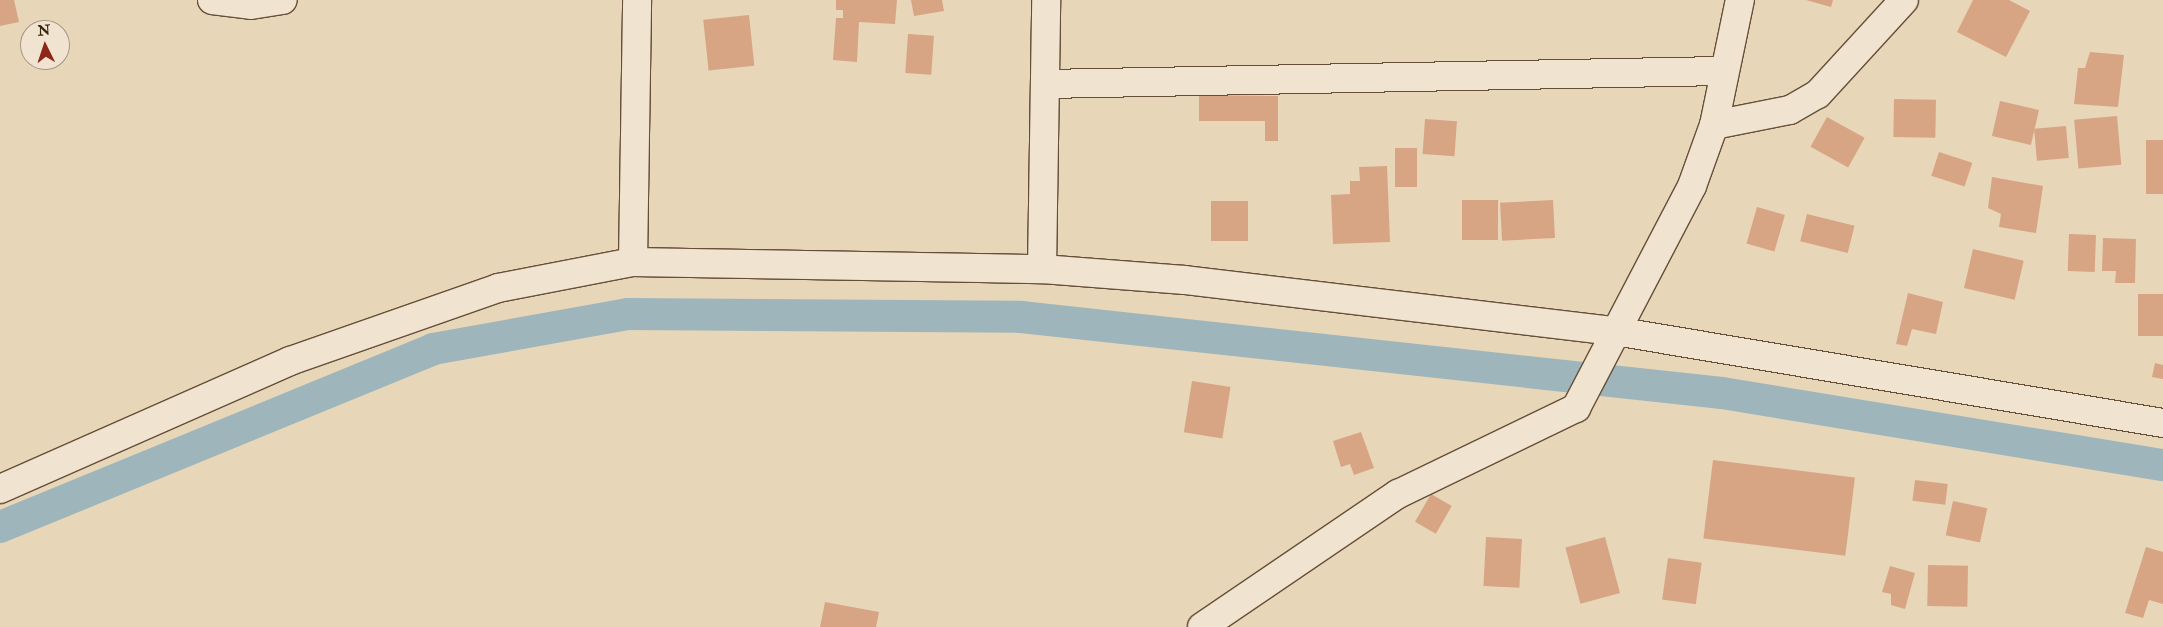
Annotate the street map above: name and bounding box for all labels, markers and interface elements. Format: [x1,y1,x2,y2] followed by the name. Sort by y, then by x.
[20,20,70,70] north arrow
[37,22,51,39] text: N

